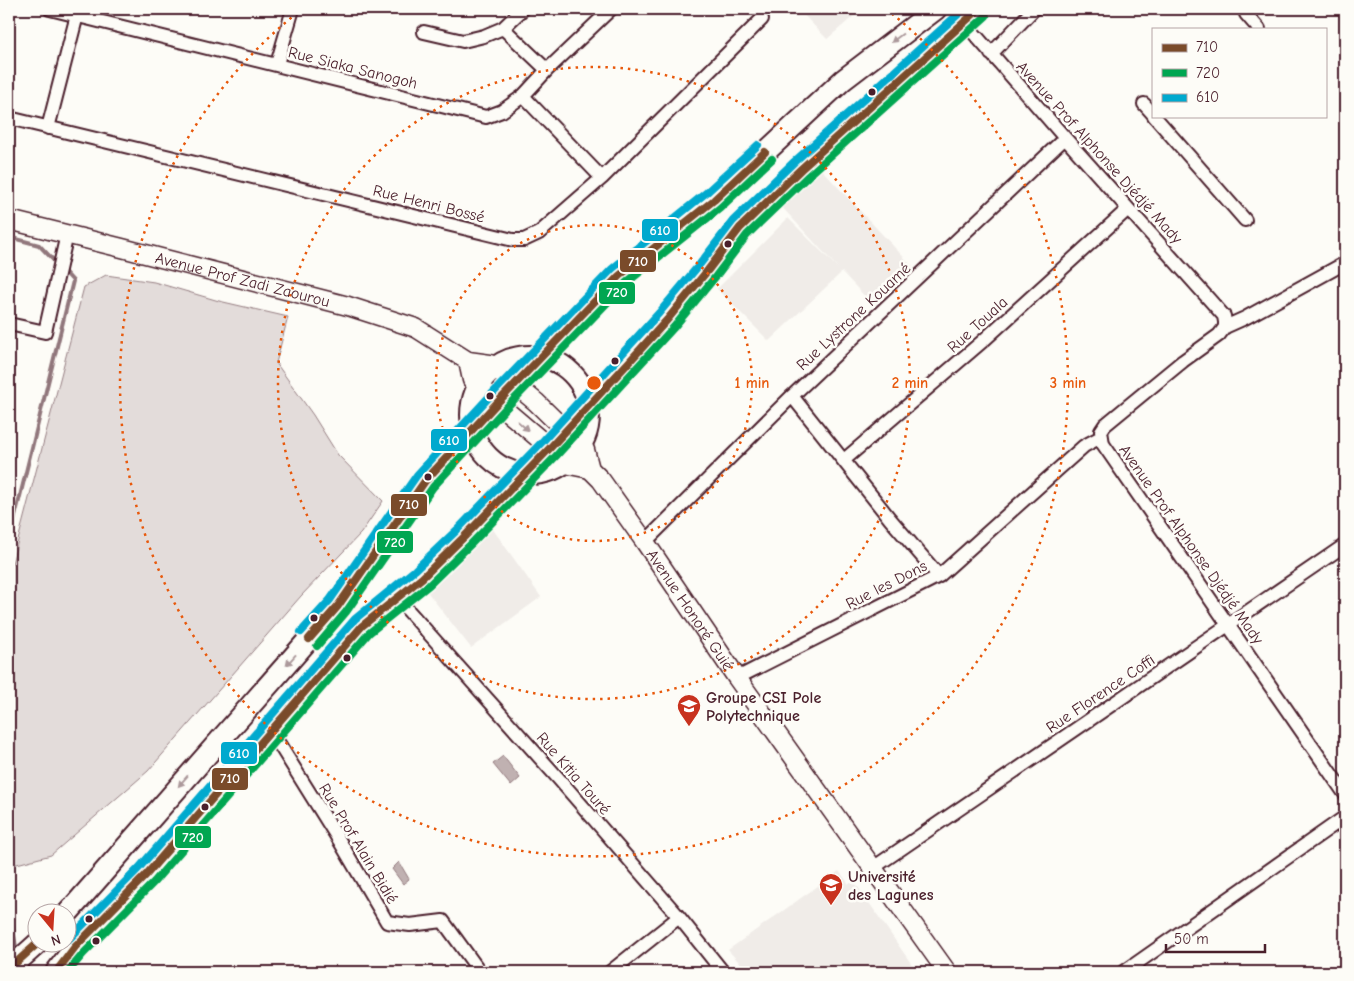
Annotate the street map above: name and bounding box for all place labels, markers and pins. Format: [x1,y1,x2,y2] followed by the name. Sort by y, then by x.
[867,87,877,97] unlabelled marker
[723,239,733,249] unlabelled marker
[610,356,620,366] unlabelled marker
[585,374,603,392] centre of rings
[485,391,495,401] unlabelled marker
[423,472,433,482] unlabelled marker
[309,613,319,623] unlabelled marker
[342,653,352,663] unlabelled marker
[706,689,821,725] place label: Groupe CSI Pole Polytechnique
[676,693,702,727] school or university icon: Groupe CSI Pole Polytechnique
[200,802,210,812] unlabelled marker
[848,868,934,904] place label: Université des Lagunes
[818,872,844,906] school or university icon: Université des Lagunes
[84,914,94,924] unlabelled marker
[91,936,101,946] unlabelled marker

